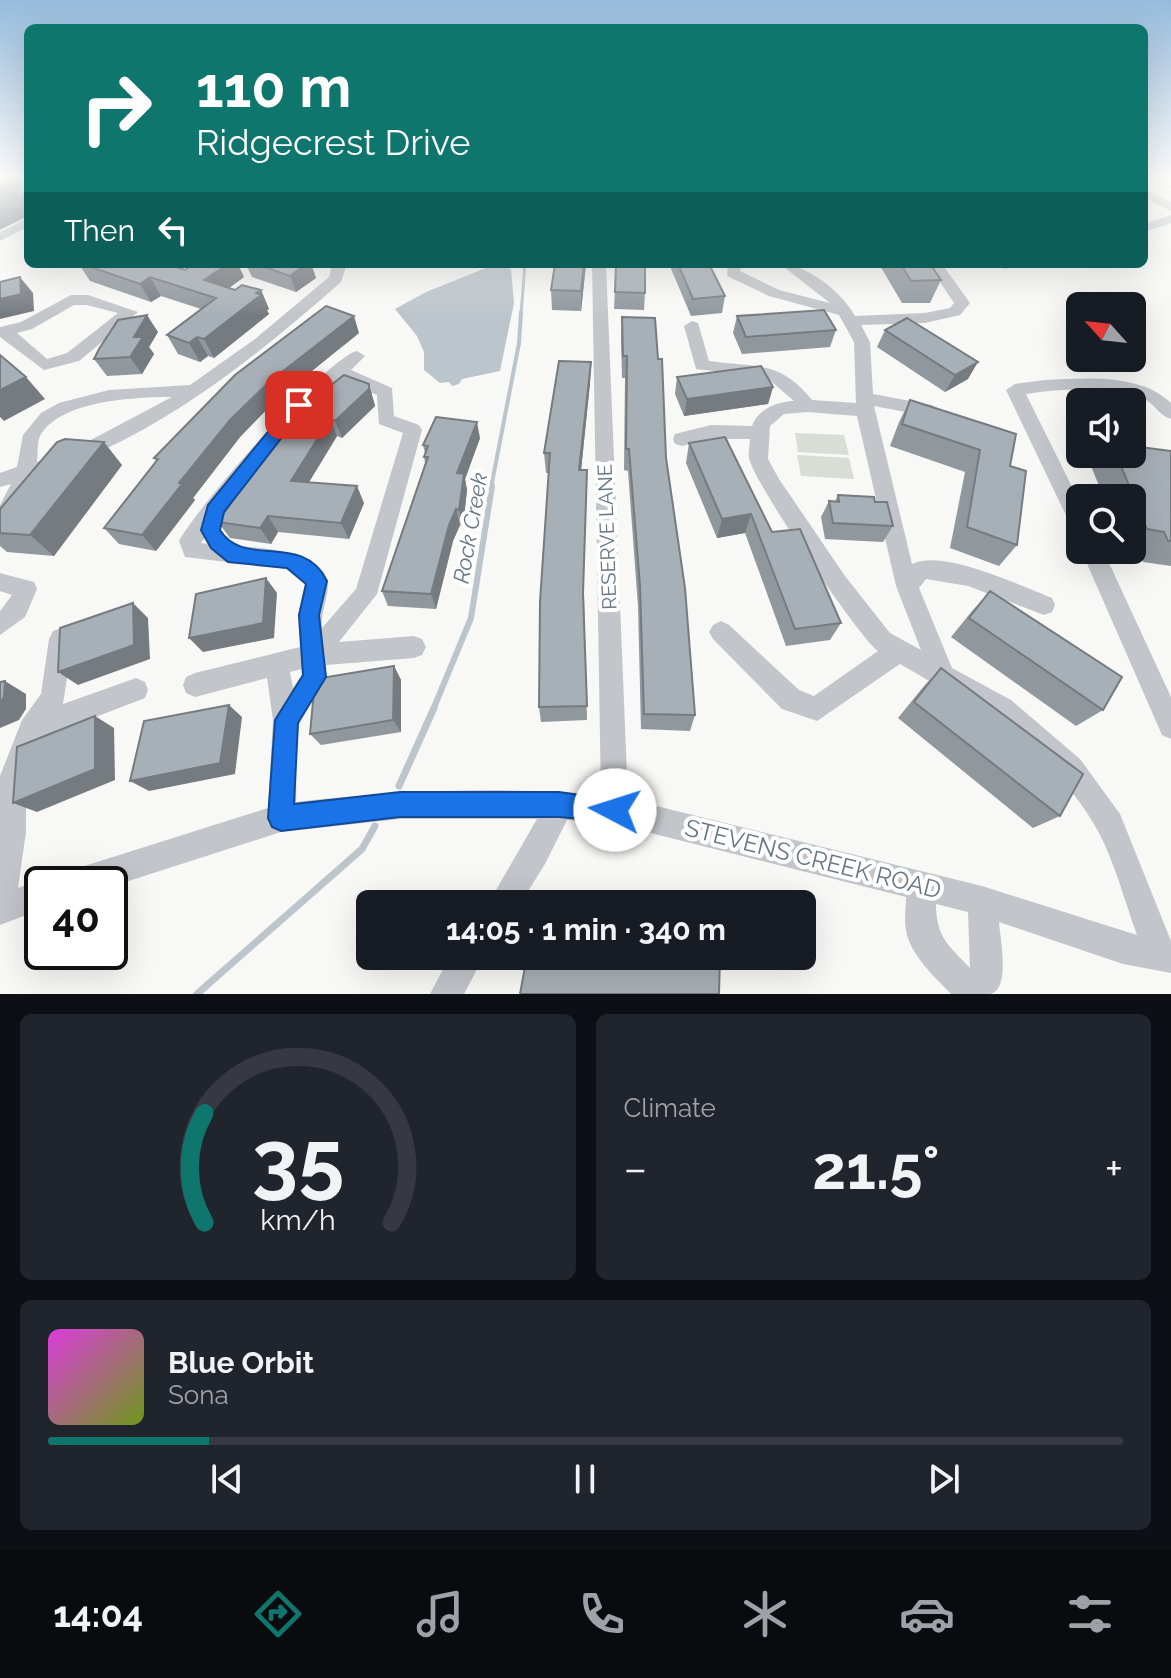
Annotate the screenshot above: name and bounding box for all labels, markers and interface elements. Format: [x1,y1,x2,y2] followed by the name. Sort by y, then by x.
[196,54,351,120] text: 110 m
[64,56,168,160] icon: right
[196,121,470,163] text: Ridgecrest Drive
[151,208,195,252] icon: left
[64,213,135,248] text: Then
[1066,292,1146,372] north arrow
[1066,292,1146,564] map controls
[265,371,333,439] pin
[277,383,321,427] icon: arrive
[1066,388,1146,468] button: sound
[592,464,622,610] street label: RESERVE LANE
[447,470,493,585] water label: Rock Creek
[1066,484,1146,564] button: search
[573,768,657,852] position arrow
[682,813,944,904] street label: STEVENS CREEK ROAD
[24,866,128,970] speed limit sign: 40
[446,912,726,947] text: 14:05 · 1 min · 340 m
[624,1093,716,1123] text: Climate
[251,1111,344,1208] text: 35
[812,1133,940,1203] text: 21.5°
[624,1143,647,1194] text: −
[1105,1143,1123,1194] text: +
[260,1203,335,1237] text: km/h
[168,1345,314,1380] text: Blue Orbit
[168,1380,229,1410] text: Sona
[205,1457,249,1501] icon: previous
[563,1457,607,1501] icon: pause
[922,1457,966,1501] icon: next
[250,1586,306,1642] icon: directions
[412,1586,468,1642] icon: music
[574,1586,630,1642] icon: phone
[737,1586,793,1642] icon: climate
[899,1586,955,1642] icon: car
[1062,1586,1118,1642] icon: filters
[53,1593,143,1635] text: 14:04

